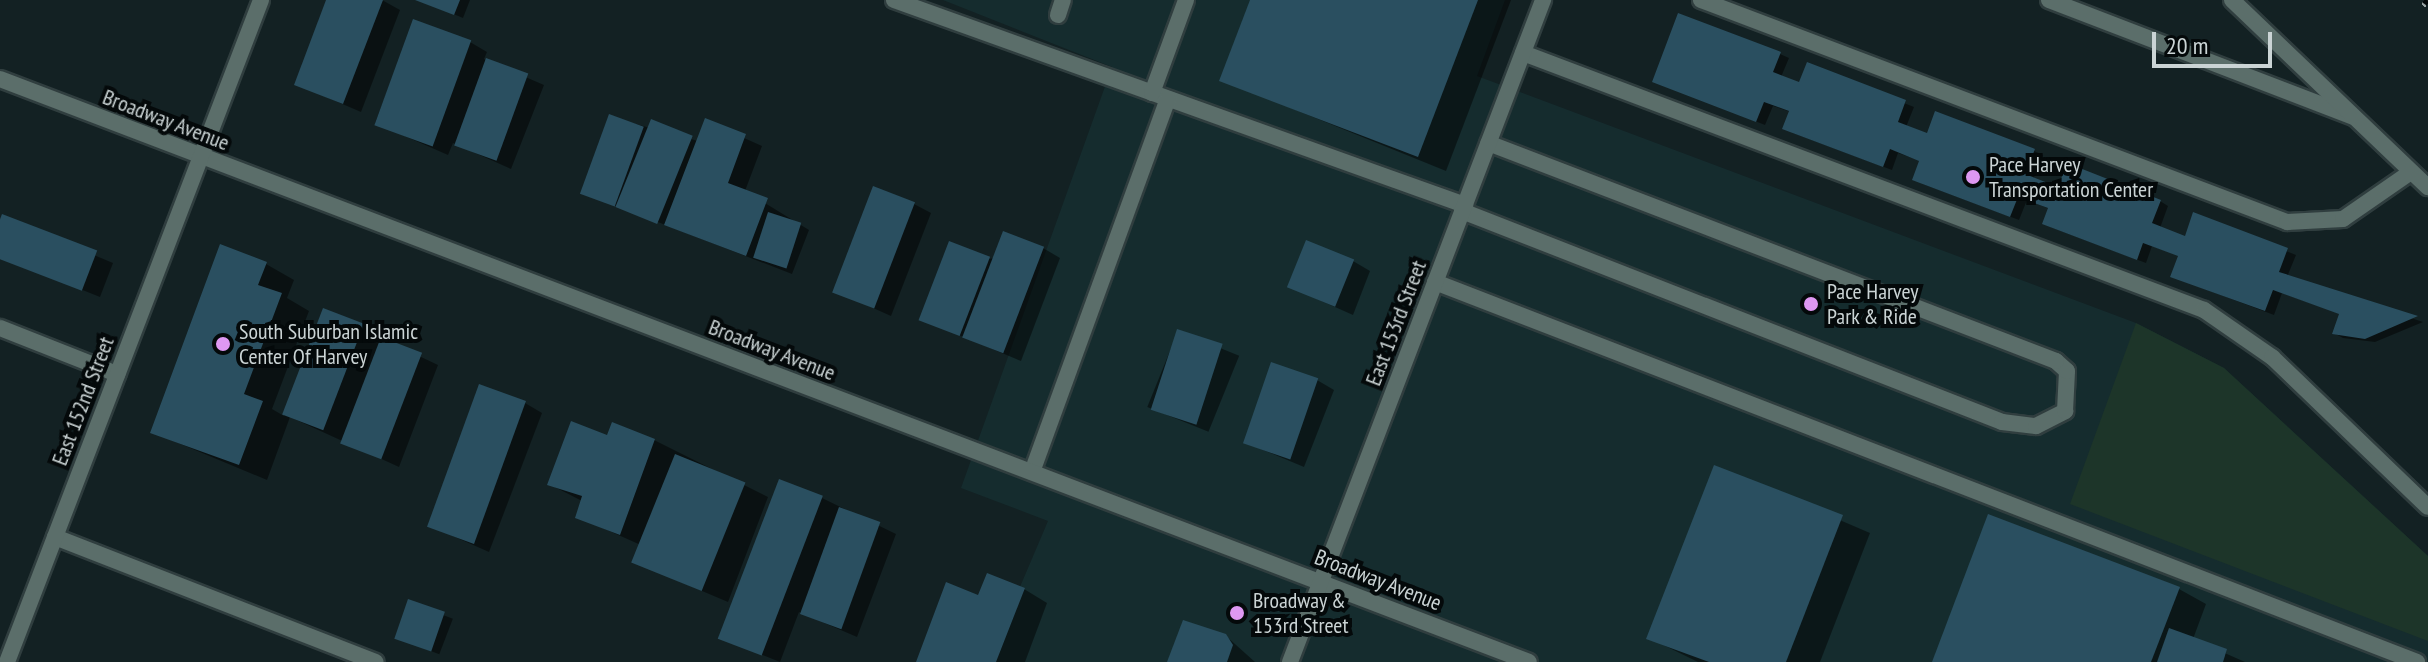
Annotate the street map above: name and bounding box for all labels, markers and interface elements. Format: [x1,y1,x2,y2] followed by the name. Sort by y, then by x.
[2156,16,2276,66] scale bar
[2166,30,2208,61] text: 20 m
[98,84,234,156] street label: Broadway Avenue
[1989,151,2153,202] place label: Pace Harvey Transportation Center
[1964,168,1982,186] marker: Pace Harvey Transportation Center
[1360,257,1432,389] street label: East 153rd Street
[1827,278,1918,330] place label: Pace Harvey Park & Ride
[1802,295,1820,313] marker: Pace Harvey Park & Ride
[704,314,840,386] street label: Broadway Avenue
[239,318,418,370] place label: South Suburban Islamic Center Of Harvey
[46,333,120,469] street label: East 152nd Street
[214,335,232,353] marker: South Suburban Islamic Center Of Harvey
[1310,544,1446,616] street label: Broadway Avenue
[1253,587,1348,638] place label: Broadway & 153rd Street
[1228,604,1246,622] marker: Broadway & 153rd Street

